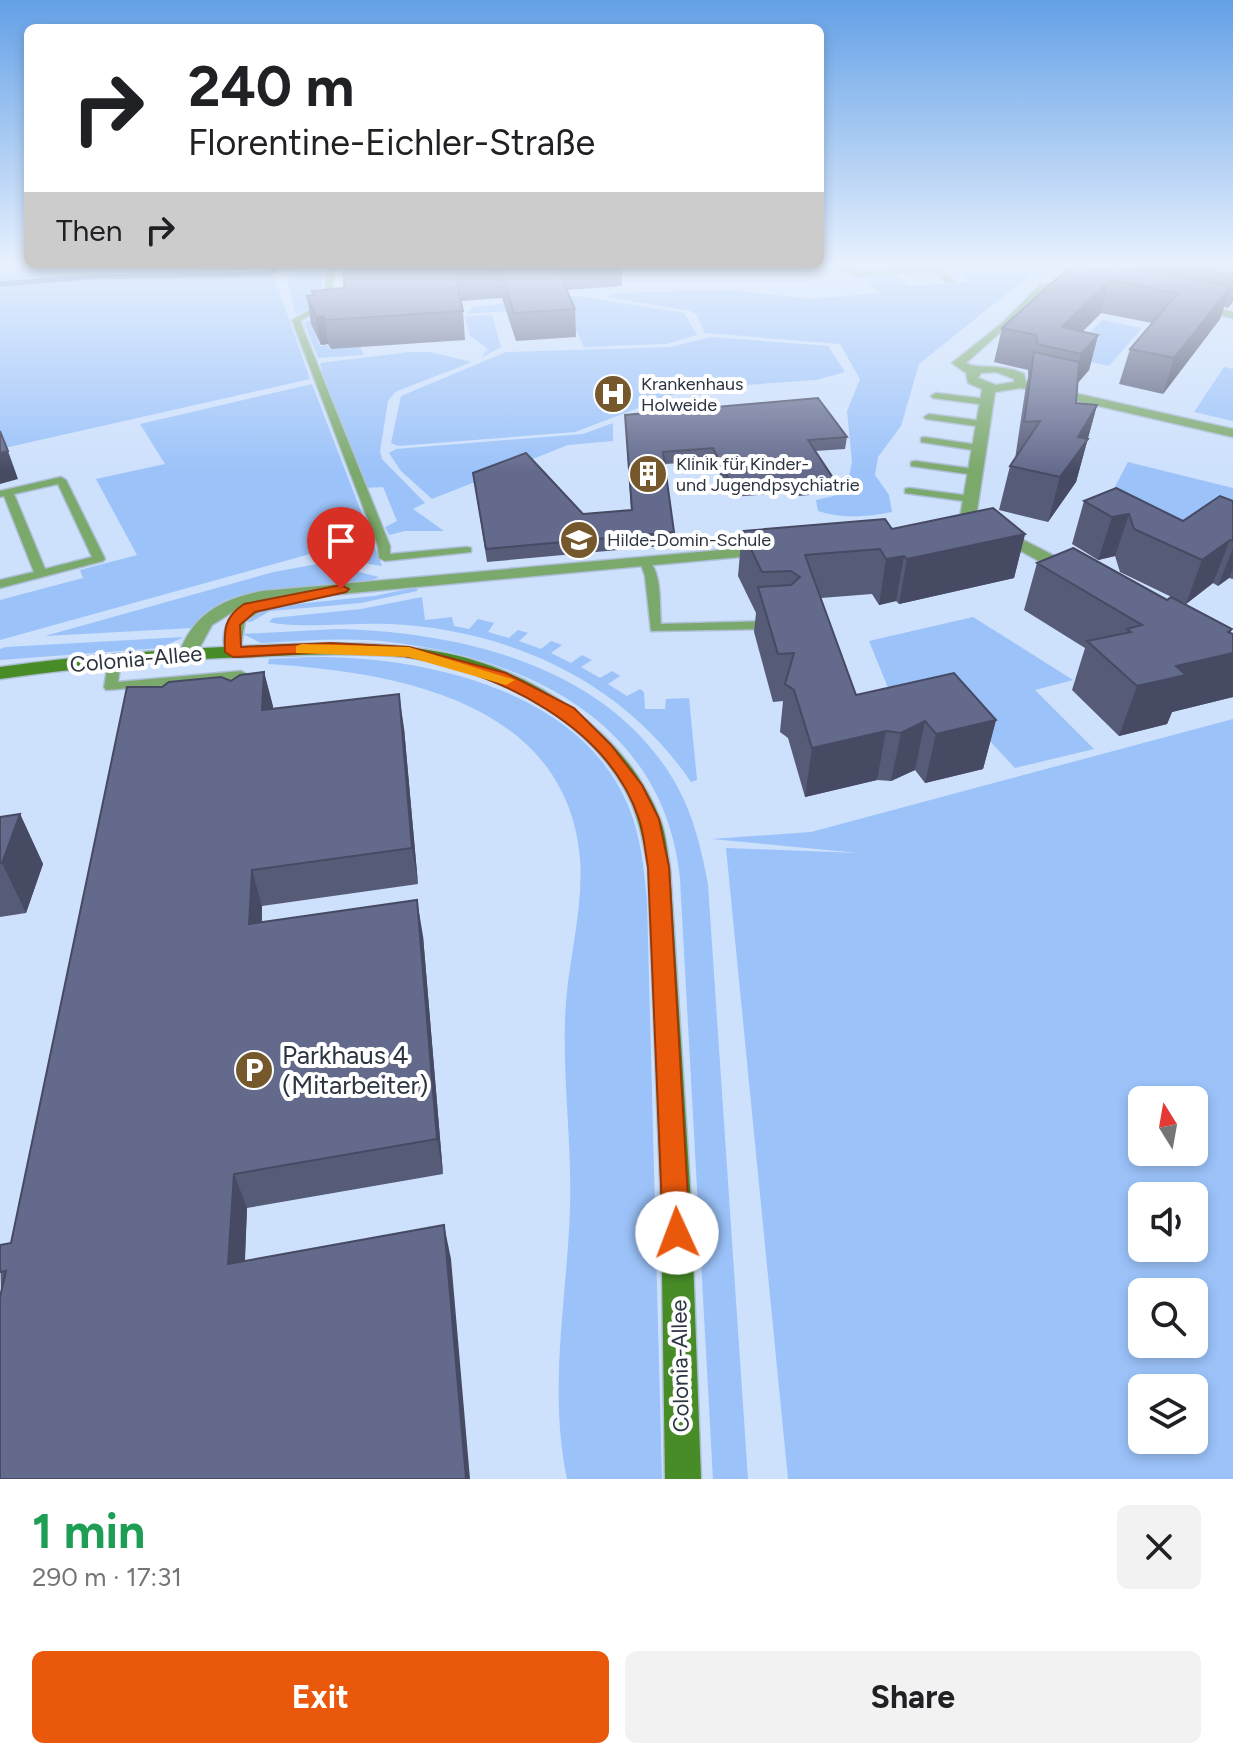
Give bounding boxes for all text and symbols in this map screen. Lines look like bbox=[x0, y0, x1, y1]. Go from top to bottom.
text: 240 m bbox=[188, 53, 354, 120]
icon: right bbox=[56, 56, 160, 160]
text: Florentine-Eichler-Straße bbox=[188, 121, 595, 164]
icon: right bbox=[138, 208, 182, 252]
text: Then bbox=[56, 212, 122, 249]
hospital icon: Krankenhaus Holweide bbox=[592, 373, 634, 415]
place label: Krankenhaus Holweide bbox=[641, 373, 743, 416]
building icon: Klinik für Kinder- und Jugendpsychiatrie bbox=[627, 453, 669, 495]
place label: Klinik für Kinder- und Jugendpsychiatrie bbox=[676, 453, 860, 496]
pin bbox=[307, 507, 375, 589]
icon: arrive bbox=[319, 519, 363, 563]
school or university icon: Hilde-Domin-Schule bbox=[558, 519, 600, 561]
place label: Hilde-Domin-Schule bbox=[607, 529, 771, 551]
street label: Colonia-Allee bbox=[69, 640, 203, 678]
place label: Parkhaus 4 (Mitarbeiter) bbox=[282, 1039, 428, 1101]
parking icon: Parkhaus 4 (Mitarbeiter) bbox=[233, 1049, 275, 1091]
north arrow bbox=[1128, 1086, 1208, 1166]
map controls bbox=[1128, 1086, 1208, 1454]
button: sound bbox=[1128, 1182, 1208, 1262]
position arrow bbox=[635, 1191, 719, 1275]
button: search bbox=[1128, 1278, 1208, 1358]
street label: Colonia-Allee bbox=[665, 1299, 695, 1433]
button: layers bbox=[1128, 1374, 1208, 1454]
text: 1 min bbox=[32, 1502, 145, 1560]
button: close bbox=[1117, 1505, 1201, 1589]
text: 290 m · 17:31 bbox=[32, 1561, 182, 1593]
button: Exit bbox=[32, 1651, 609, 1743]
button: Share bbox=[625, 1651, 1201, 1743]

